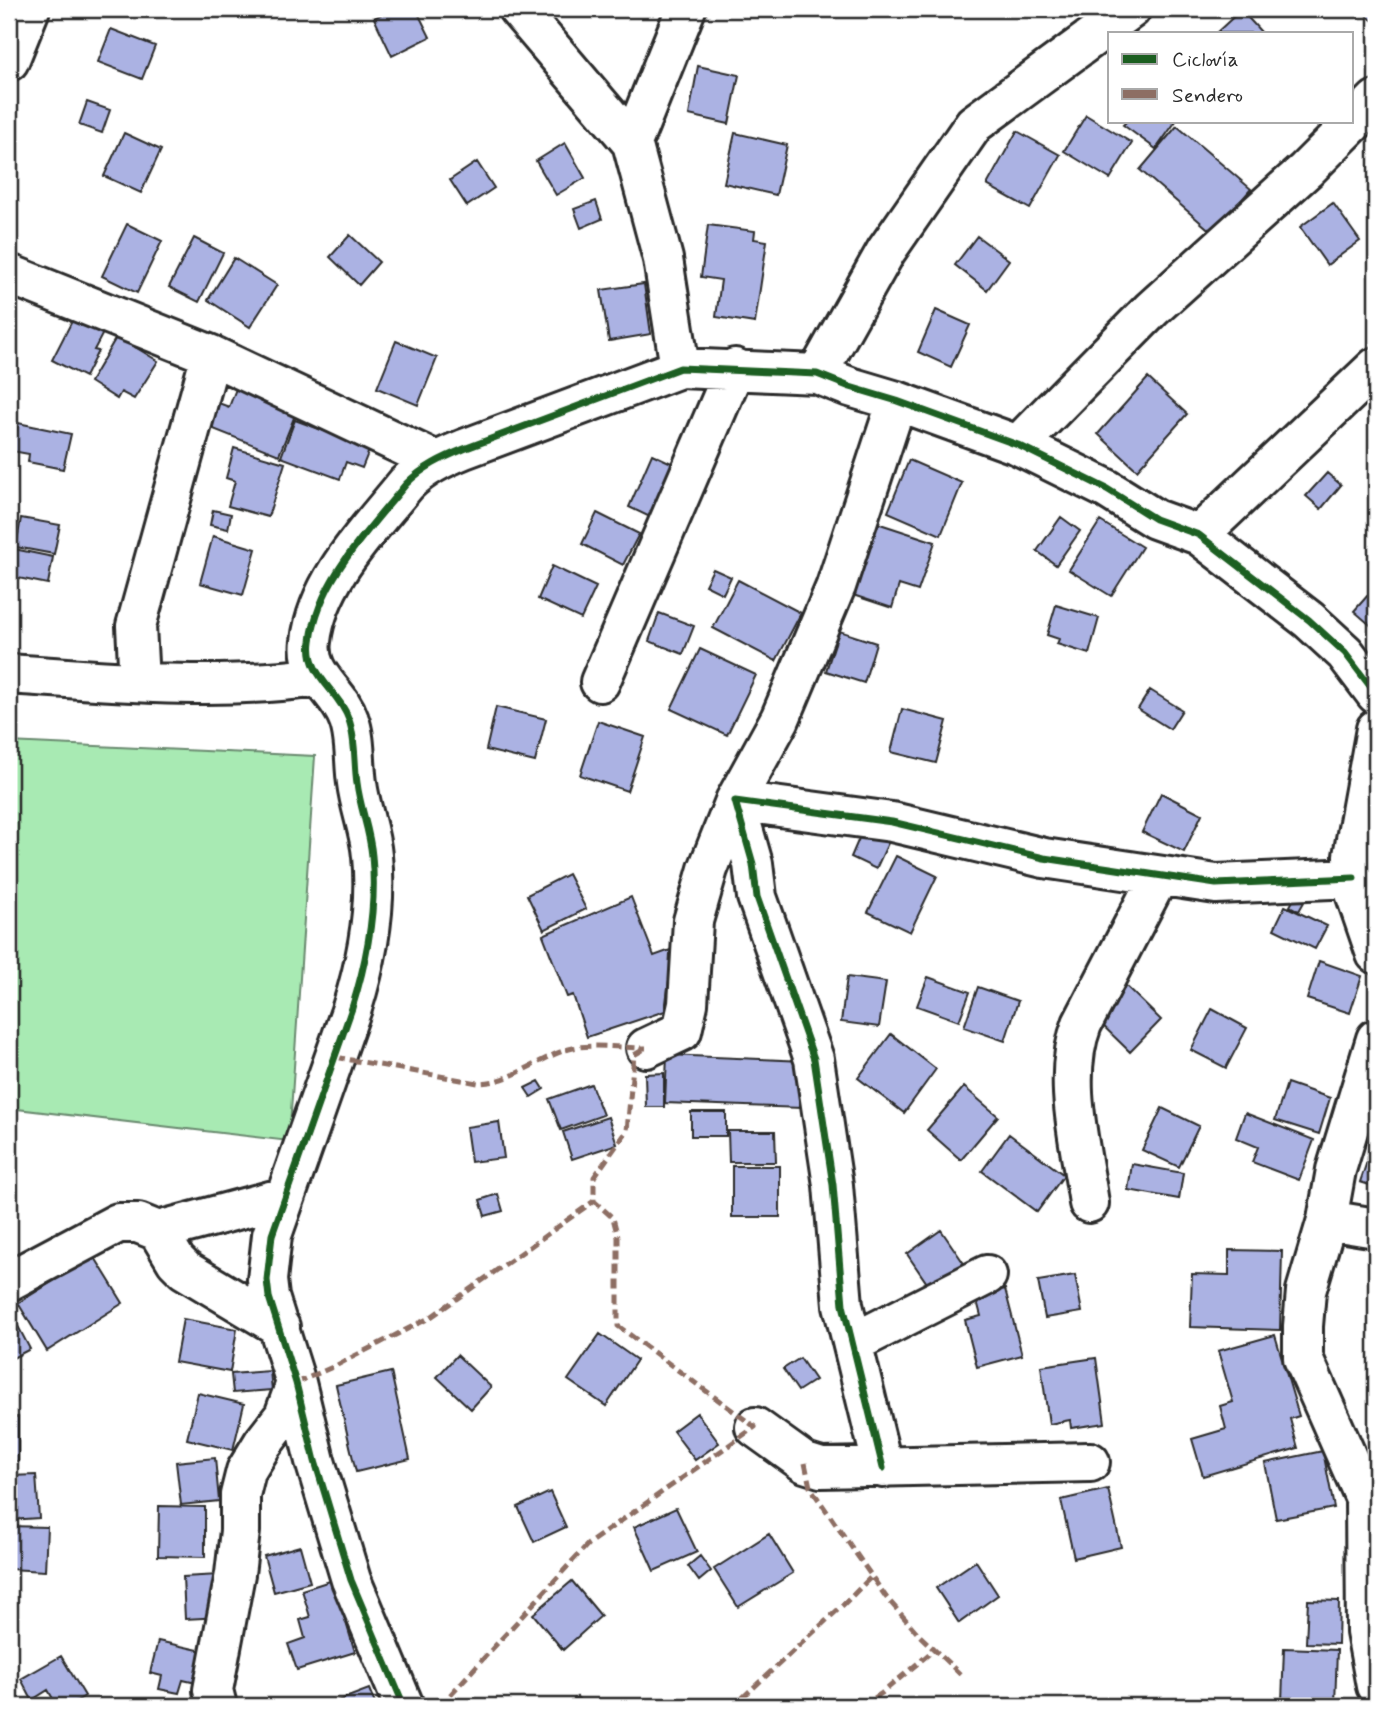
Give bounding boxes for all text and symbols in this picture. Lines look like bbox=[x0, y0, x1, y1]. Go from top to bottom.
legend bbox=[1108, 32, 1354, 122]
text: Ciclovía bbox=[1172, 46, 1239, 74]
text: Sendero bbox=[1172, 82, 1243, 110]

